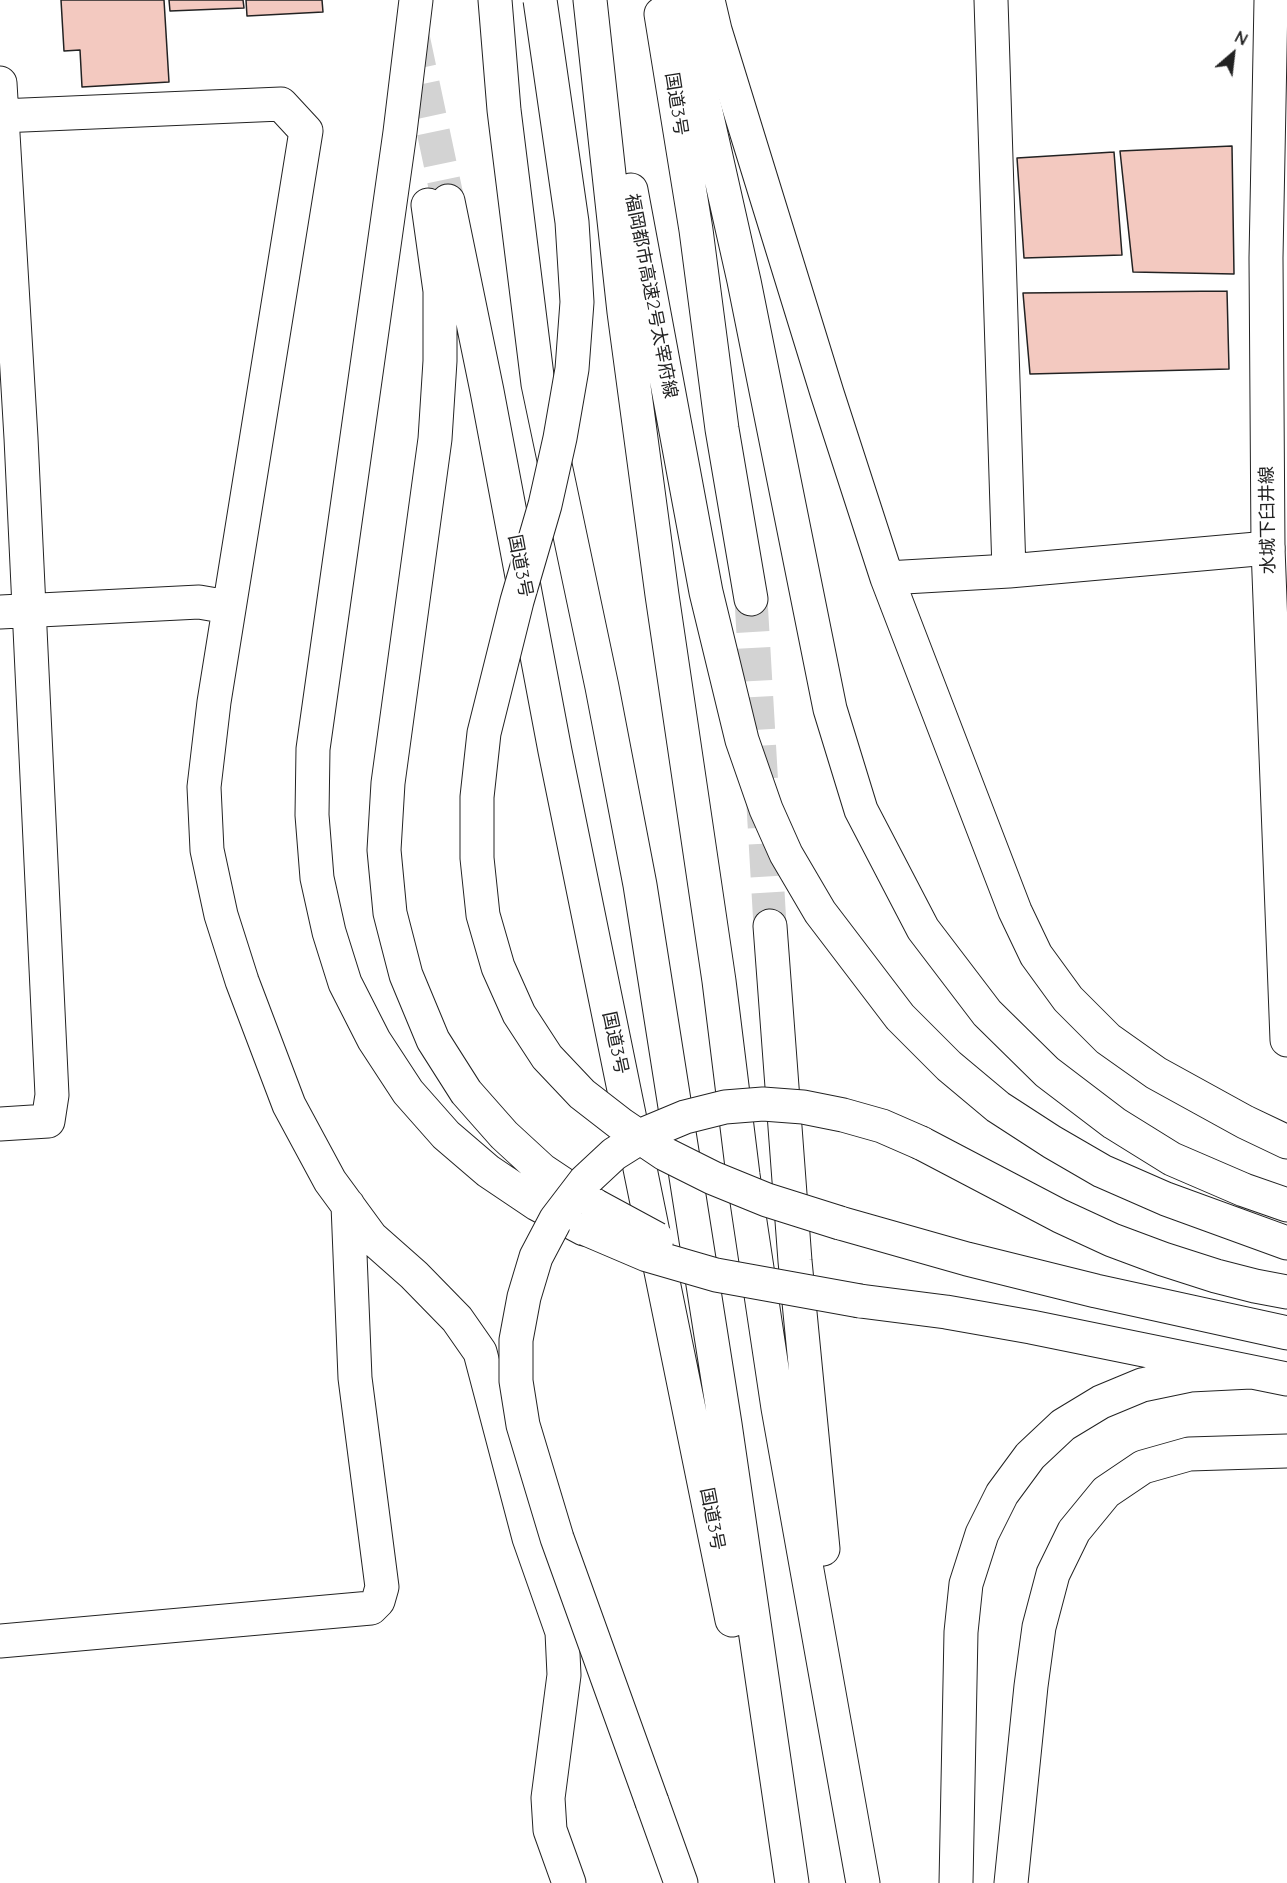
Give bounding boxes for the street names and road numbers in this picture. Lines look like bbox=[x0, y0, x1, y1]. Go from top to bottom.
street label: 国道3号 bbox=[660, 71, 692, 137]
street label: 福岡都市高速2号太宰府線 bbox=[621, 192, 681, 400]
street label: 水城下臼井線 bbox=[1256, 466, 1280, 574]
street label: 国道3号 bbox=[503, 533, 537, 599]
street label: 国道3号 bbox=[598, 1010, 632, 1076]
street label: 国道3号 bbox=[695, 1486, 729, 1552]

